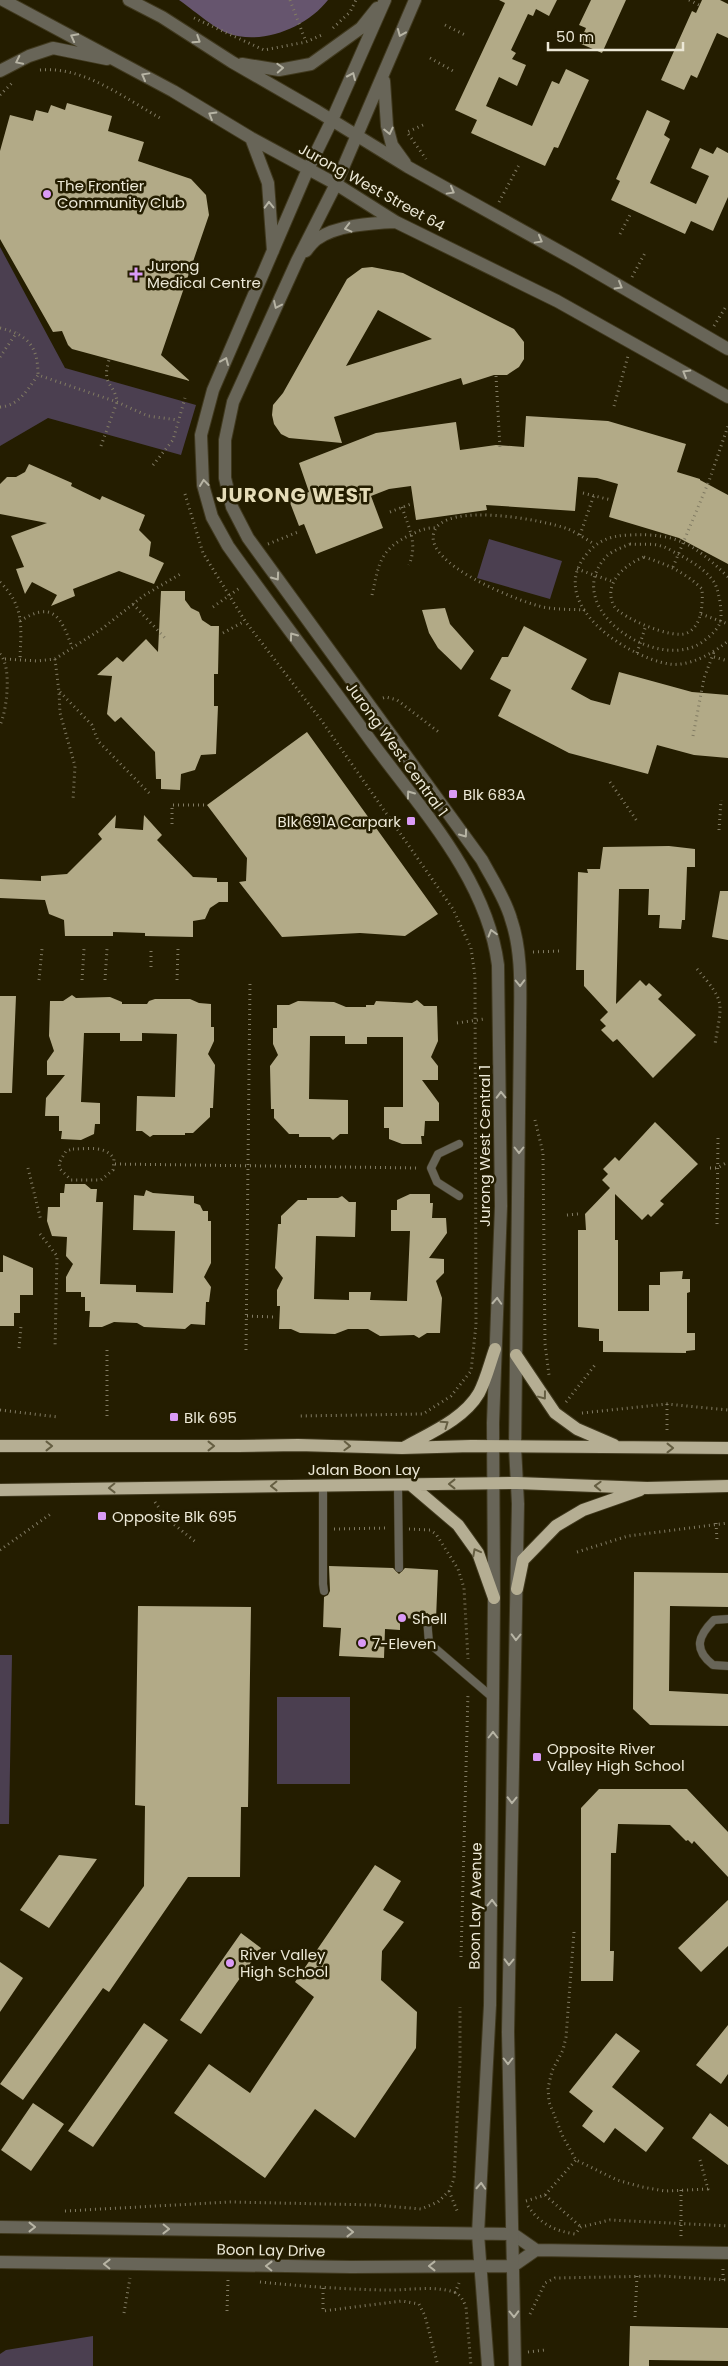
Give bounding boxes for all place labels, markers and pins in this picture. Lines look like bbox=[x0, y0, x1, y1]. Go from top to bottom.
place label: The Frontier Community Club bbox=[57, 175, 185, 213]
marker: The Frontier Community Club bbox=[41, 188, 53, 200]
place label: Jurong Medical Centre bbox=[147, 255, 261, 293]
marker: Jurong Medical Centre bbox=[129, 267, 143, 281]
place label: Blk 683A bbox=[463, 784, 526, 805]
marker: Blk 683A bbox=[447, 788, 459, 800]
place label: Blk 691A Carpark bbox=[278, 811, 401, 832]
marker: Blk 691A Carpark bbox=[405, 815, 417, 827]
place label: Blk 695 bbox=[184, 1407, 237, 1428]
marker: Blk 695 bbox=[168, 1411, 180, 1423]
place label: Opposite Blk 695 bbox=[112, 1506, 237, 1527]
marker: Opposite Blk 695 bbox=[96, 1510, 108, 1522]
place label: Shell bbox=[412, 1608, 447, 1629]
marker: Shell bbox=[396, 1612, 408, 1624]
place label: 7-Eleven bbox=[372, 1633, 436, 1654]
marker: 7-Eleven bbox=[356, 1637, 368, 1649]
place label: Opposite River Valley High School bbox=[547, 1738, 685, 1776]
marker: Opposite River Valley High School bbox=[531, 1751, 543, 1763]
place label: River Valley High School bbox=[240, 1944, 328, 1982]
marker: River Valley High School bbox=[224, 1957, 236, 1969]

